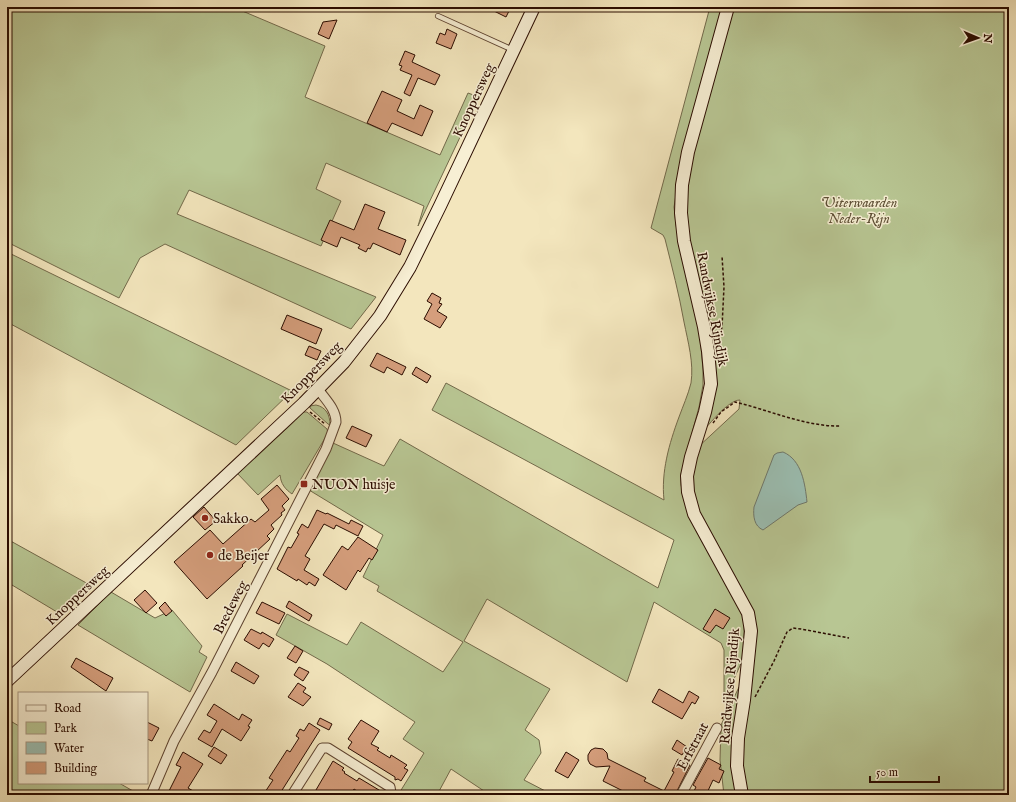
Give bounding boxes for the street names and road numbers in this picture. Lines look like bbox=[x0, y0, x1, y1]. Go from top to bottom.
street label: Knoppersweg bbox=[449, 60, 499, 140]
street label: Randwijkse Rijndijk bbox=[692, 250, 732, 369]
street label: Knoppersweg bbox=[277, 337, 346, 408]
street label: Knoppersweg bbox=[42, 562, 113, 630]
street label: Bredeweg bbox=[210, 577, 252, 637]
street label: Randwijkse Rijndijk bbox=[716, 627, 744, 745]
street label: Erfstraat bbox=[673, 719, 713, 774]

